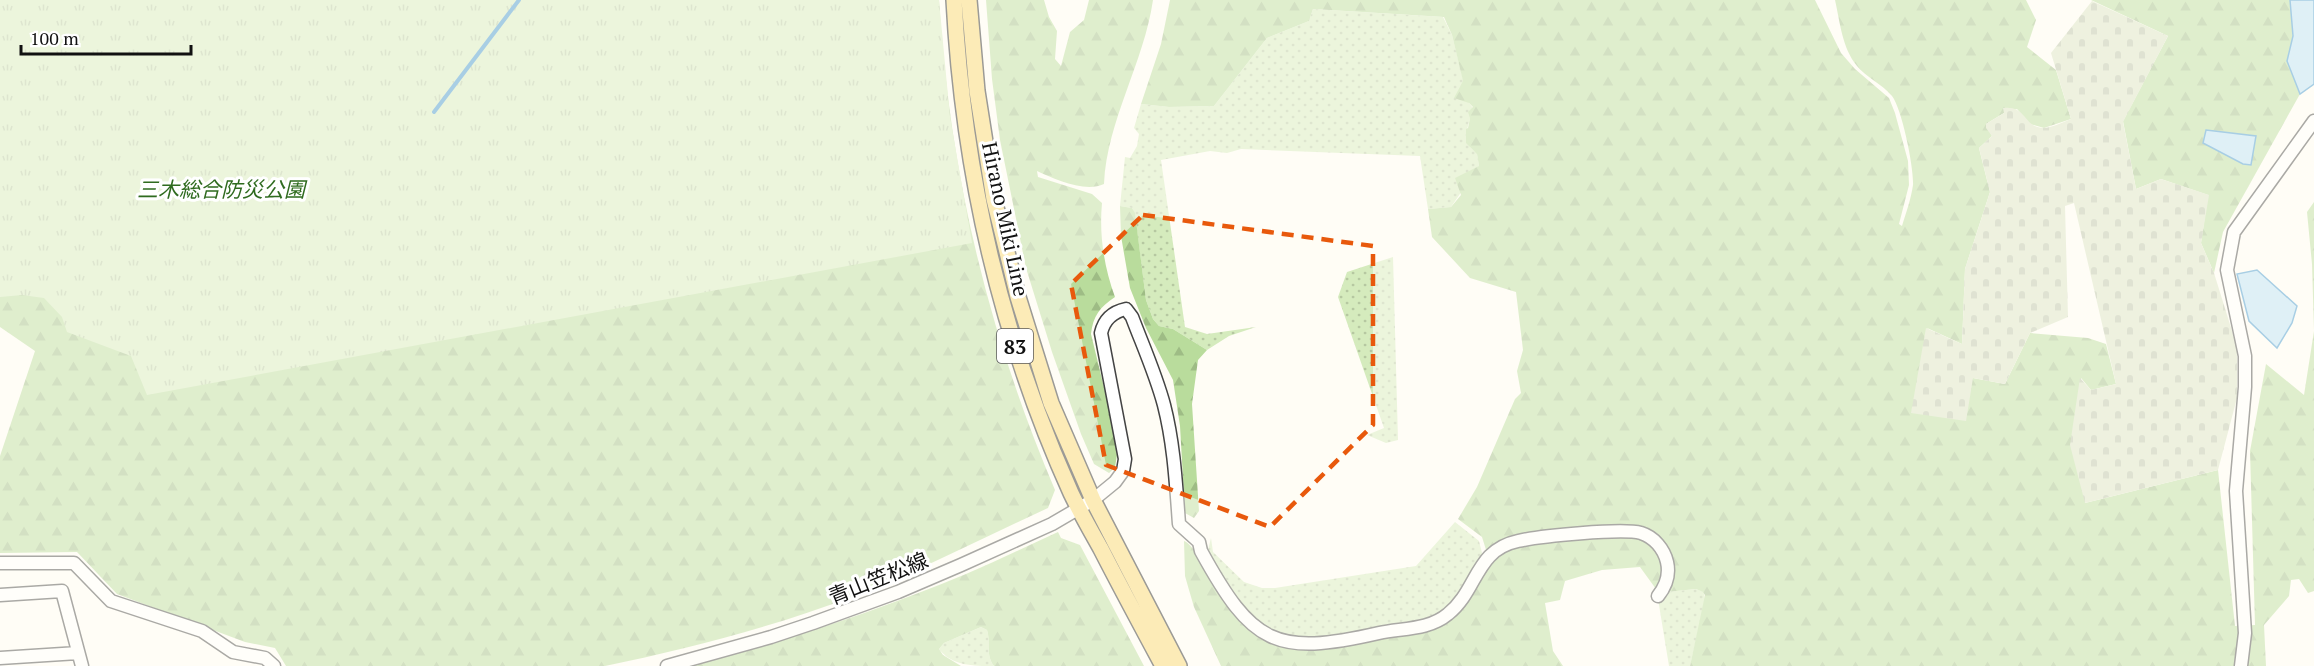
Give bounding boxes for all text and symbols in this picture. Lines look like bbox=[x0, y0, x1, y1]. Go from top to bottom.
scale bar bbox=[21, 18, 190, 56]
text: 100 m bbox=[30, 26, 79, 50]
street label: Hirano Miki Line bbox=[976, 139, 1036, 299]
park label: 三木総合防災公園 bbox=[137, 175, 308, 203]
road number: 83 bbox=[997, 329, 1033, 363]
street label: 青山笠松線 bbox=[824, 545, 932, 611]

